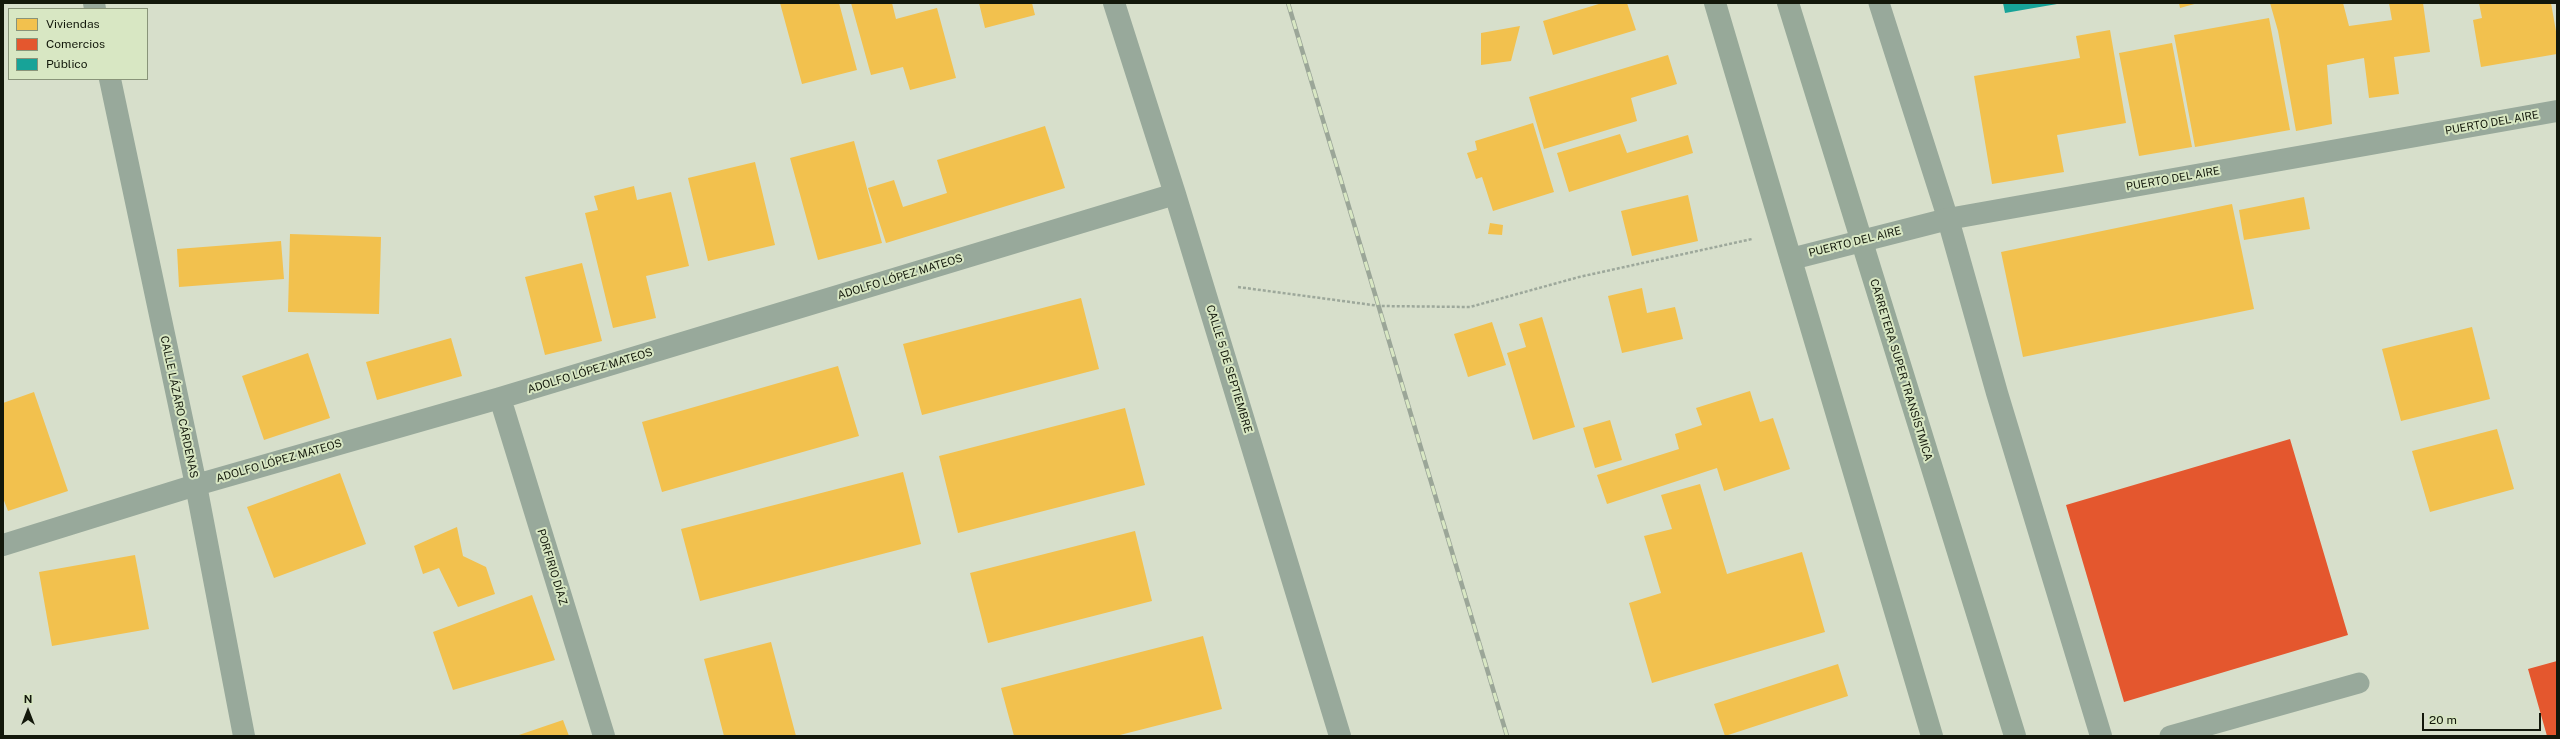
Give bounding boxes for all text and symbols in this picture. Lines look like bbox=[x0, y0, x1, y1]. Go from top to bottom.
legend bbox=[8, 8, 148, 80]
text: Viviendas bbox=[46, 17, 100, 31]
text: Comercios bbox=[46, 37, 105, 51]
text: Público bbox=[46, 57, 88, 71]
street label: PUERTO DEL AIRE bbox=[2444, 108, 2540, 138]
street label: PUERTO DEL AIRE bbox=[2125, 164, 2221, 194]
street label: PUERTO DEL AIRE bbox=[1807, 224, 1903, 260]
street label: ADOLFO LÓPEZ MATEOS bbox=[836, 252, 964, 302]
street label: CARRETERA SUPER TRANSÍSTMICA bbox=[1867, 277, 1935, 463]
street label: CALLE 5 DE SEPTIEMBRE bbox=[1203, 303, 1255, 435]
street label: CALLE LÁZARO CÁRDENAS bbox=[157, 335, 201, 479]
street label: ADOLFO LÓPEZ MATEOS bbox=[526, 346, 654, 396]
street label: ADOLFO LÓPEZ MATEOS bbox=[215, 437, 343, 485]
street label: PORFIRIO DÍAZ bbox=[534, 527, 570, 607]
north arrow bbox=[8, 691, 48, 731]
text: N bbox=[24, 693, 32, 705]
scale bar bbox=[2424, 705, 2543, 731]
text: 20 m bbox=[2429, 713, 2457, 727]

